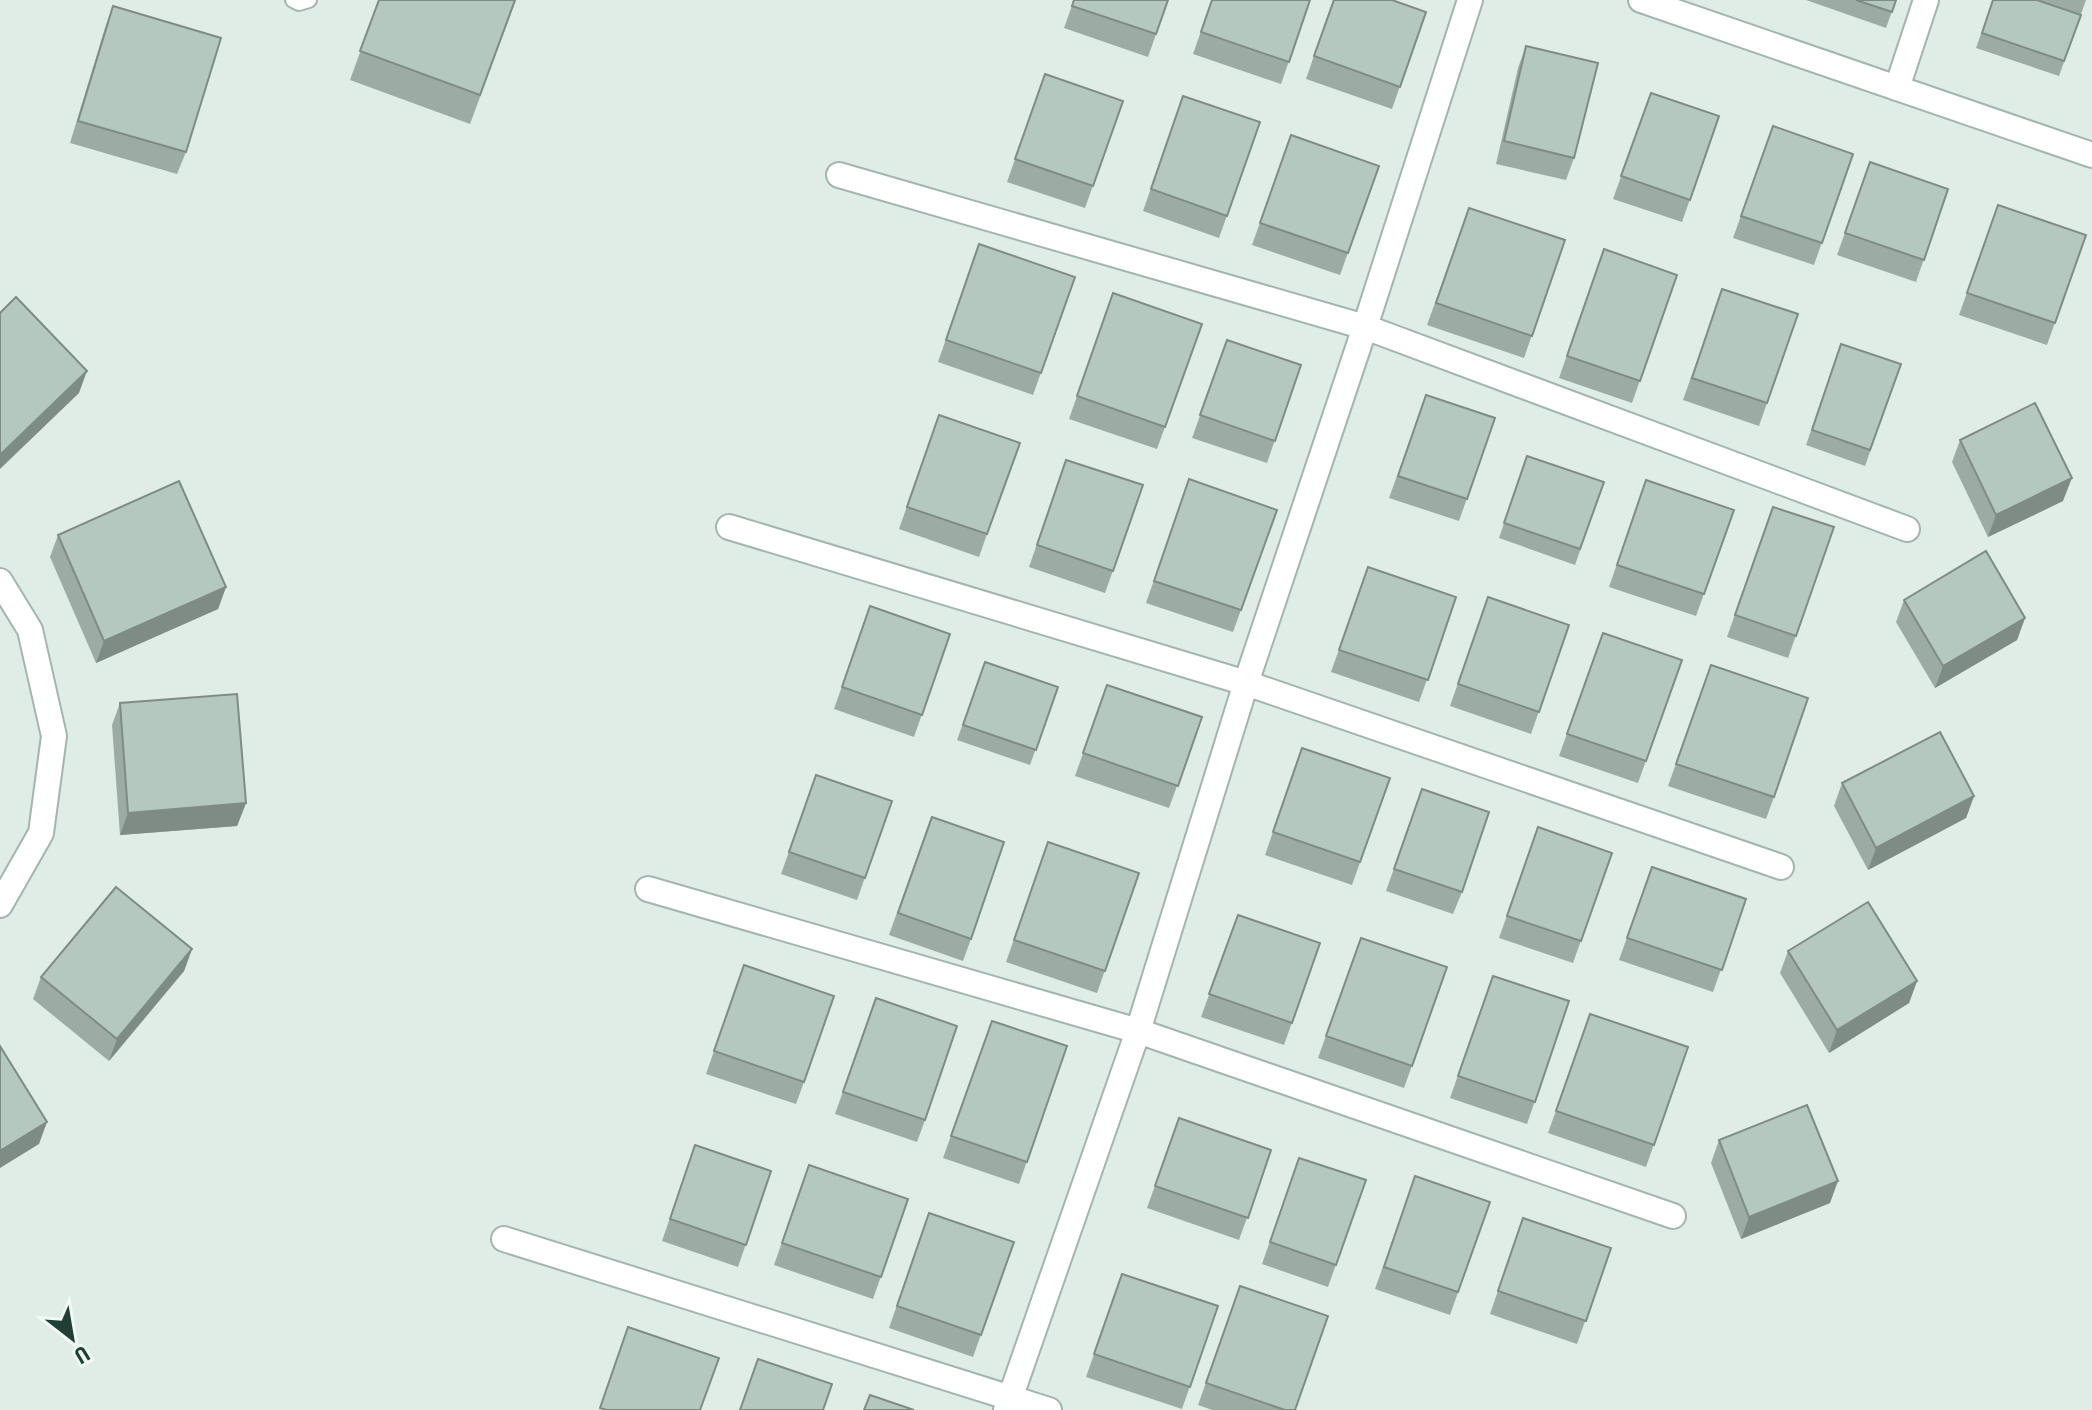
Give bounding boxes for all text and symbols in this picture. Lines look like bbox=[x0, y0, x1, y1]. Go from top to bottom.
north arrow bbox=[32, 1298, 112, 1378]
text: U bbox=[70, 1341, 94, 1369]

